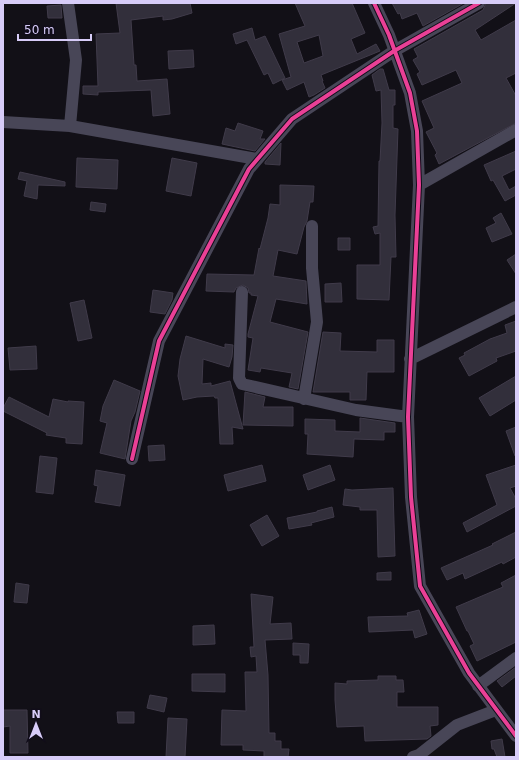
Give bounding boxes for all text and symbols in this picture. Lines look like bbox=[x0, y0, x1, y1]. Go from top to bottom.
scale bar bbox=[18, 16, 91, 42]
text: 50 m bbox=[24, 23, 55, 37]
north arrow bbox=[16, 704, 56, 744]
text: N bbox=[31, 708, 41, 721]

